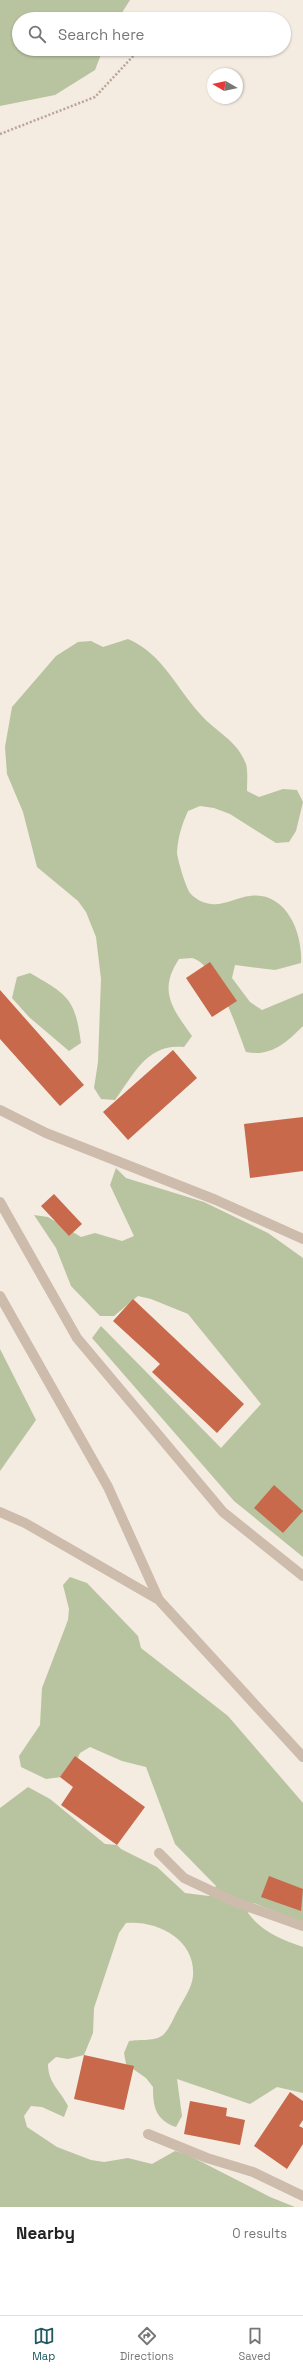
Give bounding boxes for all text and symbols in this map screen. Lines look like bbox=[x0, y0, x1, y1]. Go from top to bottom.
search box bbox=[12, 12, 291, 56]
icon: search bbox=[26, 23, 48, 45]
text: Search here bbox=[58, 25, 144, 44]
north arrow bbox=[207, 68, 243, 104]
text: Nearby bbox=[16, 2222, 75, 2244]
text: 0 results bbox=[232, 2225, 287, 2242]
tab: Map bbox=[32, 2325, 55, 2363]
tab: Directions bbox=[120, 2325, 174, 2363]
tab: Saved bbox=[239, 2325, 271, 2363]

